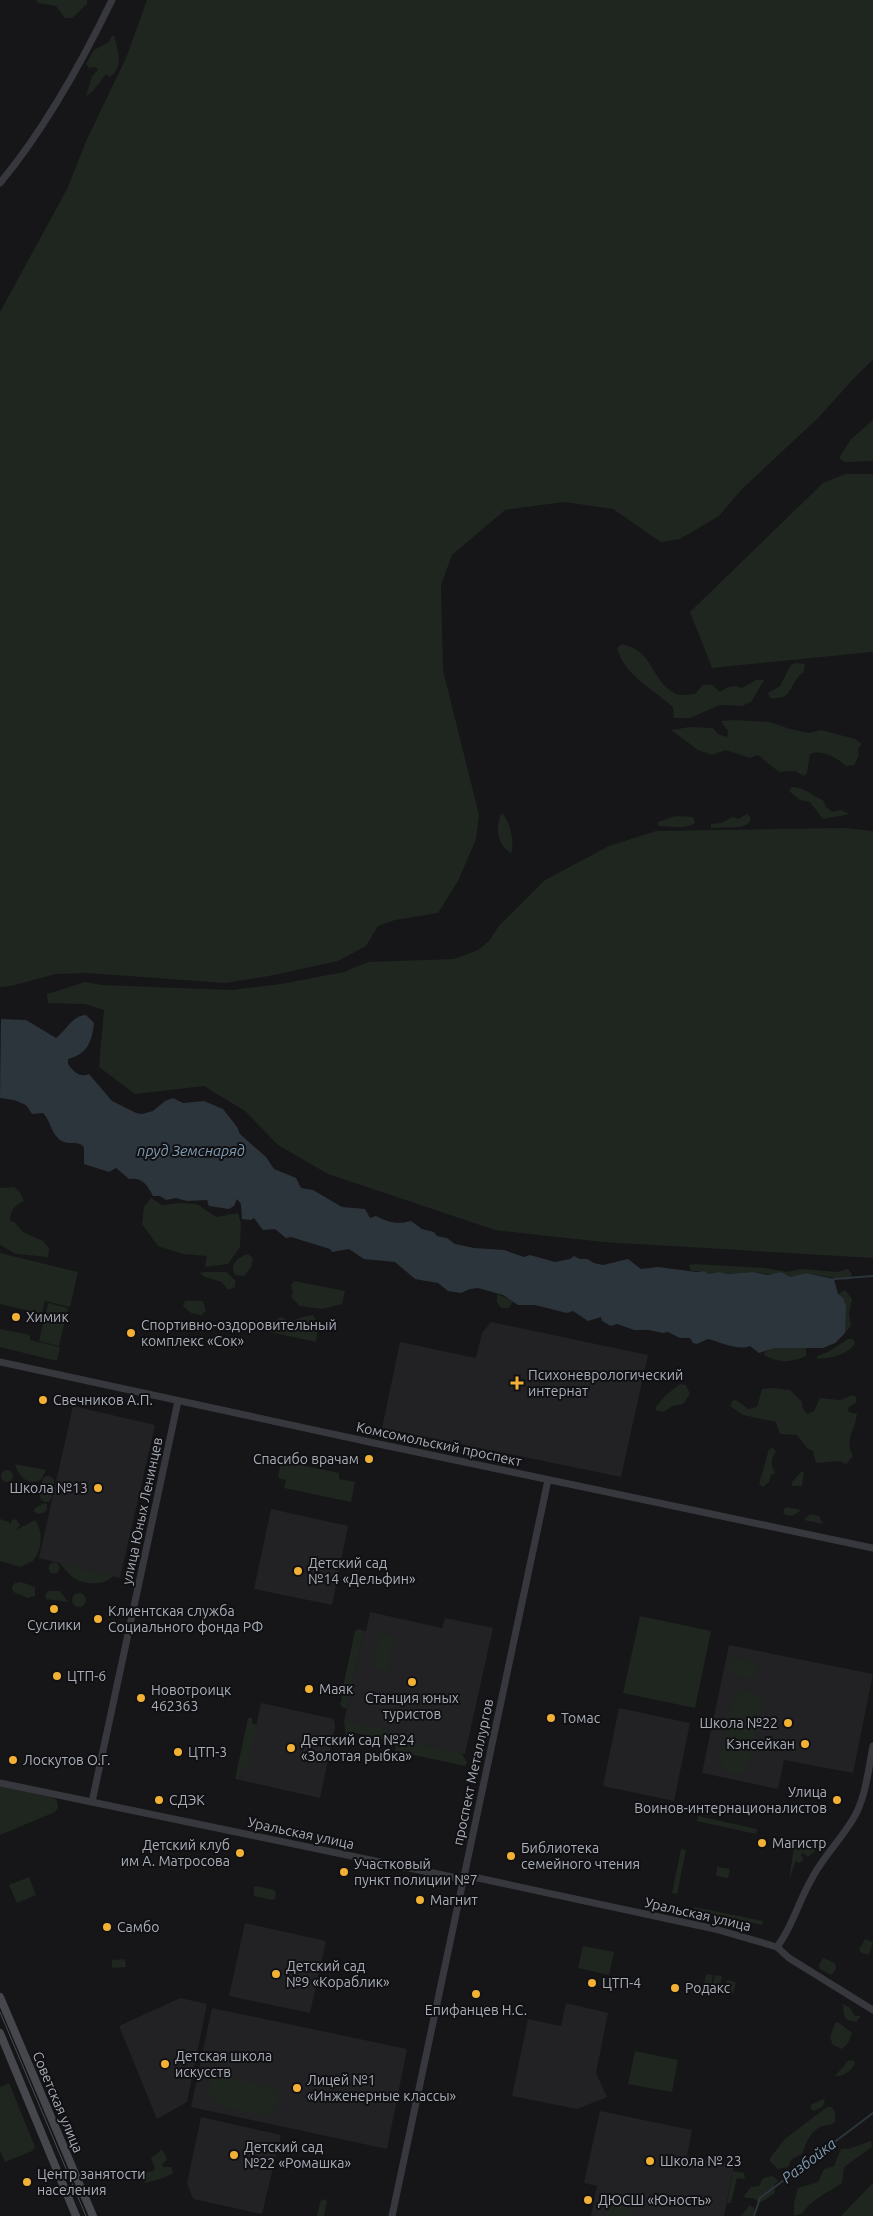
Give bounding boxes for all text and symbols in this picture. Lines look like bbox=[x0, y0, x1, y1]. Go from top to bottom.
water label: пруд Земснаряд bbox=[137, 1142, 245, 1159]
place label: Химик bbox=[26, 1309, 69, 1325]
marker: Химик bbox=[10, 1311, 22, 1323]
place label: Спортивно-оздоровительный комплекс «Сок» bbox=[141, 1317, 337, 1349]
marker: Спортивно-оздоровительный комплекс «Сок» bbox=[125, 1327, 137, 1339]
place label: Психоневрологический интернат bbox=[528, 1367, 683, 1399]
marker: Психоневрологический интернат bbox=[510, 1376, 524, 1390]
place label: Свечников А.П. bbox=[53, 1392, 153, 1408]
marker: Свечников А.П. bbox=[37, 1394, 49, 1406]
street label: Комсомольский проспект bbox=[355, 1419, 523, 1469]
street label: улица Юных Ленинцев bbox=[119, 1436, 165, 1586]
place label: Спасибо врачам bbox=[253, 1451, 359, 1467]
marker: Спасибо врачам bbox=[363, 1453, 375, 1465]
place label: Школа №13 bbox=[9, 1480, 88, 1496]
marker: Школа №13 bbox=[92, 1482, 104, 1494]
place label: Детский сад №14 «Дельфин» bbox=[308, 1555, 416, 1587]
marker: Детский сад №14 «Дельфин» bbox=[292, 1565, 304, 1577]
marker: Суслики bbox=[48, 1603, 60, 1615]
place label: Клиентская служба Социального фонда РФ bbox=[108, 1603, 263, 1635]
marker: Клиентская служба Социального фонда РФ bbox=[92, 1613, 104, 1625]
place label: Суслики bbox=[27, 1617, 81, 1633]
place label: ЦТП-6 bbox=[67, 1668, 106, 1684]
marker: ЦТП-6 bbox=[51, 1670, 63, 1682]
marker: Станция юных туристов bbox=[406, 1676, 418, 1688]
place label: Маяк bbox=[319, 1681, 353, 1697]
place label: Новотроицк 462363 bbox=[151, 1682, 231, 1714]
marker: Маяк bbox=[303, 1683, 315, 1695]
place label: Станция юных туристов bbox=[365, 1690, 459, 1722]
marker: Новотроицк 462363 bbox=[135, 1692, 147, 1704]
street label: проспект Металлургов bbox=[450, 1697, 496, 1847]
place label: Томас bbox=[561, 1710, 601, 1726]
marker: Томас bbox=[545, 1712, 557, 1724]
place label: Школа №22 bbox=[699, 1715, 778, 1731]
marker: Школа №22 bbox=[782, 1717, 794, 1729]
place label: Детский сад №24 «Золотая рыбка» bbox=[301, 1732, 415, 1764]
place label: Кэнсейкан bbox=[726, 1736, 795, 1752]
marker: Кэнсейкан bbox=[799, 1738, 811, 1750]
marker: Детский сад №24 «Золотая рыбка» bbox=[285, 1742, 297, 1754]
place label: ЦТП-3 bbox=[188, 1744, 227, 1760]
marker: ЦТП-3 bbox=[172, 1746, 184, 1758]
place label: Лоскутов О.Г. bbox=[23, 1752, 110, 1768]
marker: Лоскутов О.Г. bbox=[7, 1754, 19, 1766]
place label: Улица Воинов-интернационалистов bbox=[634, 1784, 827, 1816]
place label: СДЭК bbox=[169, 1792, 205, 1808]
marker: СДЭК bbox=[153, 1794, 165, 1806]
marker: Улица Воинов-интернационалистов bbox=[831, 1794, 843, 1806]
street label: Уральская улица bbox=[246, 1814, 356, 1852]
place label: Магистр bbox=[772, 1835, 826, 1851]
place label: Детский клуб им А. Матросова bbox=[121, 1837, 230, 1869]
marker: Магистр bbox=[756, 1837, 768, 1849]
place label: Библиотека семейного чтения bbox=[521, 1840, 640, 1872]
marker: Детский клуб им А. Матросова bbox=[234, 1847, 246, 1859]
marker: Библиотека семейного чтения bbox=[505, 1850, 517, 1862]
place label: Участковый пункт полиции №7 bbox=[354, 1856, 478, 1888]
marker: Участковый пункт полиции №7 bbox=[338, 1866, 350, 1878]
place label: Магнит bbox=[430, 1892, 478, 1908]
marker: Магнит bbox=[414, 1894, 426, 1906]
street label: Уральская улица bbox=[643, 1894, 753, 1934]
place label: Самбо bbox=[117, 1919, 159, 1935]
marker: Самбо bbox=[101, 1921, 113, 1933]
place label: Детский сад №9 «Кораблик» bbox=[286, 1958, 390, 1990]
marker: Детский сад №9 «Кораблик» bbox=[270, 1968, 282, 1980]
place label: ЦТП-4 bbox=[602, 1975, 641, 1991]
marker: ЦТП-4 bbox=[586, 1977, 598, 1989]
place label: Родакс bbox=[685, 1980, 731, 1996]
marker: Родакс bbox=[669, 1982, 681, 1994]
marker: Епифанцев Н.С. bbox=[470, 1988, 482, 2000]
place label: Епифанцев Н.С. bbox=[425, 2002, 527, 2018]
place label: Детская школа искусств bbox=[175, 2048, 272, 2080]
street label: Советская улица bbox=[29, 2049, 87, 2155]
marker: Детская школа искусств bbox=[159, 2058, 171, 2070]
place label: Лицей №1 «Инженерные классы» bbox=[307, 2072, 457, 2104]
marker: Лицей №1 «Инженерные классы» bbox=[291, 2082, 303, 2094]
water label: Разбойка bbox=[778, 2135, 839, 2186]
place label: Детский сад №22 «Ромашка» bbox=[244, 2139, 351, 2171]
marker: Детский сад №22 «Ромашка» bbox=[228, 2149, 240, 2161]
place label: Школа № 23 bbox=[660, 2153, 742, 2169]
marker: Школа № 23 bbox=[644, 2155, 656, 2167]
place label: Центр занятости населения bbox=[37, 2166, 146, 2198]
marker: Центр занятости населения bbox=[21, 2176, 33, 2188]
place label: ДЮСШ «Юность» bbox=[598, 2192, 712, 2208]
marker: ДЮСШ «Юность» bbox=[582, 2194, 594, 2206]

